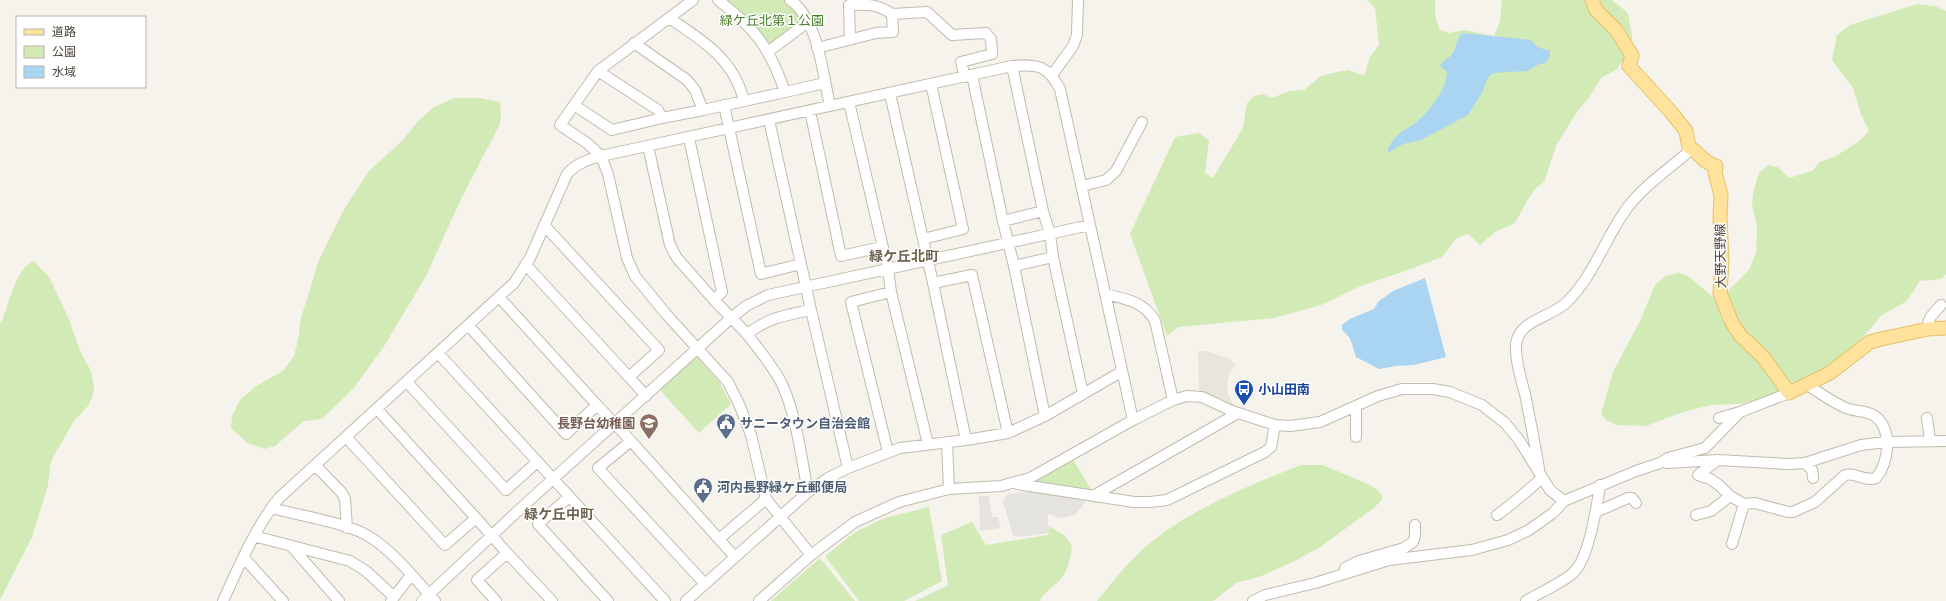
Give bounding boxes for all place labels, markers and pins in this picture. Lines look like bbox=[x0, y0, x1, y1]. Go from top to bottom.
bus stop icon: 小山田南 bbox=[1233, 378, 1255, 406]
place label: 小山田南 bbox=[1258, 380, 1310, 399]
school or university icon: 長野台幼稚園 bbox=[638, 412, 660, 440]
public building icon: サニータウン自治会館 bbox=[715, 412, 737, 440]
place label: 長野台幼稚園 bbox=[557, 414, 635, 433]
place label: サニータウン自治会館 bbox=[740, 414, 870, 433]
public building icon: 河内長野緑ケ丘郵便局 bbox=[692, 476, 714, 504]
place label: 河内長野緑ケ丘郵便局 bbox=[717, 478, 847, 497]

